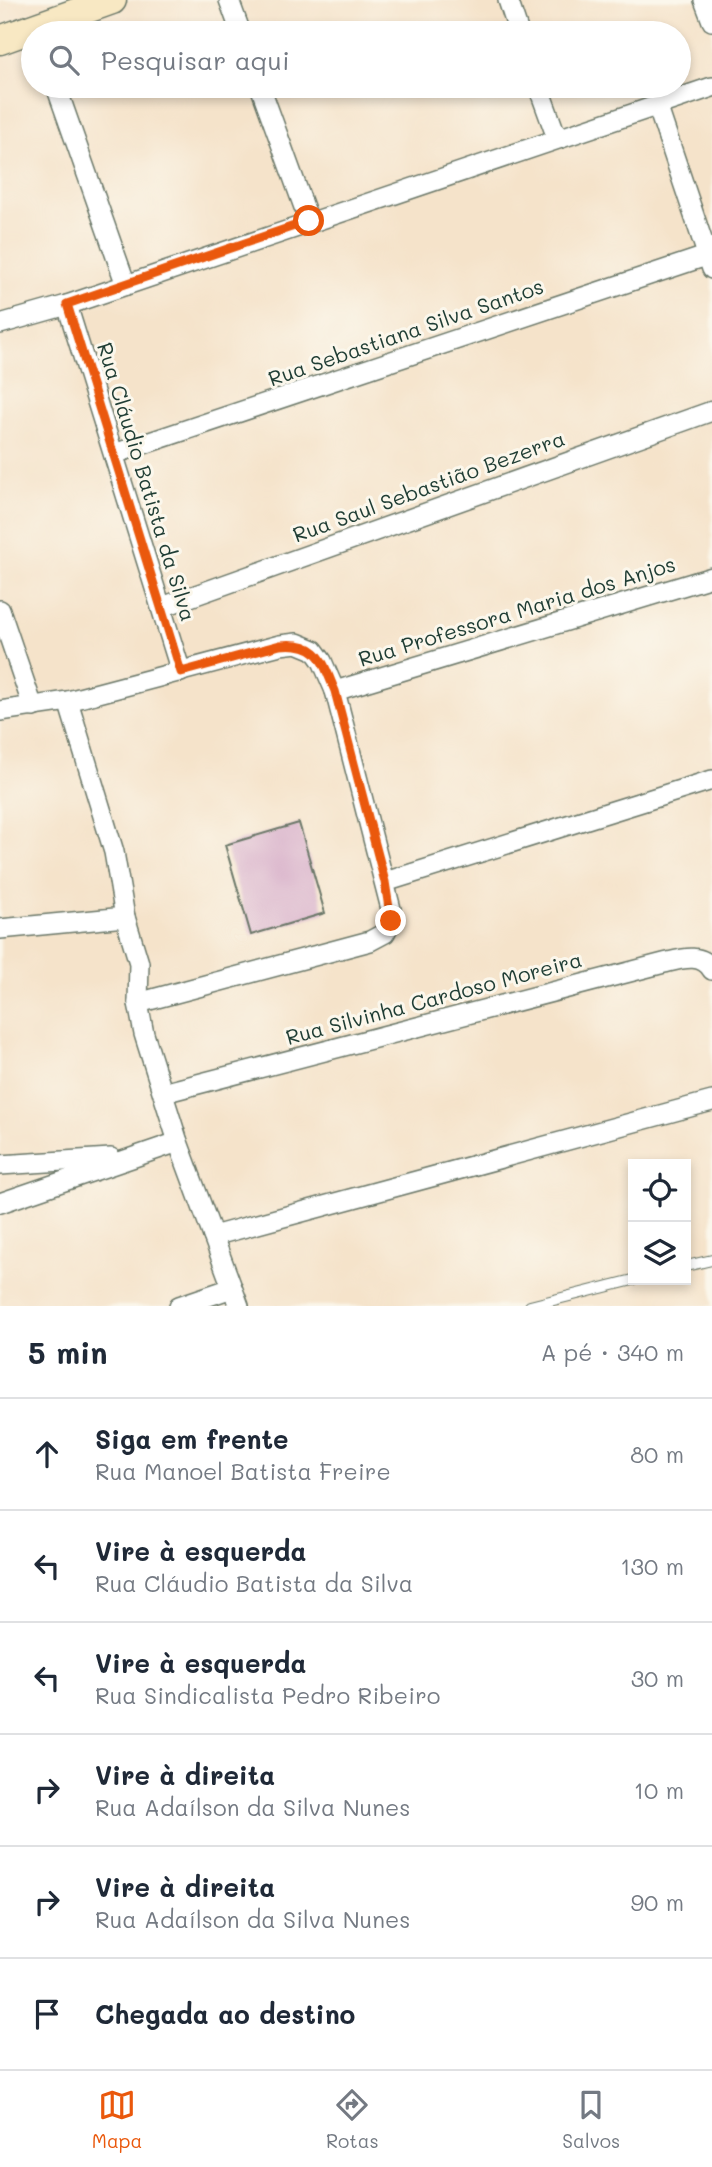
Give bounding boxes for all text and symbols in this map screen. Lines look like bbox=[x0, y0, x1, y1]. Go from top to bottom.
search box bbox=[21, 21, 691, 98]
icon: search bbox=[45, 41, 83, 79]
text: Pesquisar aqui bbox=[101, 43, 290, 77]
route start bbox=[293, 205, 324, 236]
street label: Rua Sebastiana Silva Santos bbox=[264, 272, 547, 391]
street label: Rua Cláudio Batista da Silva bbox=[92, 339, 203, 624]
street label: Rua Saul Sebastião Bezerra bbox=[289, 424, 568, 547]
street label: Rua Professora Maria dos Anjos bbox=[355, 549, 678, 672]
route end bbox=[375, 905, 406, 936]
street label: Rua Silvinha Cardoso Moreira bbox=[283, 945, 585, 1050]
map controls bbox=[628, 1159, 691, 1285]
button: locate bbox=[628, 1159, 691, 1222]
button: layers bbox=[628, 1222, 691, 1285]
text: 5 min bbox=[28, 1332, 108, 1372]
text: A pé · 340 m bbox=[541, 1337, 684, 1367]
text: Siga em frente bbox=[95, 1422, 289, 1456]
icon: ahead bbox=[28, 1435, 66, 1473]
text: 80 m bbox=[630, 1439, 684, 1469]
text: Rua Manoel Batista Freire bbox=[95, 1456, 391, 1486]
text: Vire à esquerda bbox=[95, 1534, 306, 1568]
icon: left bbox=[28, 1547, 66, 1585]
text: 130 m bbox=[620, 1551, 684, 1581]
text: Rua Cláudio Batista da Silva bbox=[95, 1568, 413, 1598]
text: Vire à esquerda bbox=[95, 1646, 306, 1680]
icon: left bbox=[28, 1659, 66, 1697]
text: 30 m bbox=[631, 1663, 684, 1693]
text: Rua Sindicalista Pedro Ribeiro bbox=[95, 1680, 440, 1710]
text: Vire à direita bbox=[95, 1758, 275, 1792]
icon: right bbox=[28, 1771, 66, 1809]
text: 10 m bbox=[634, 1775, 684, 1805]
text: Rua Adaílson da Silva Nunes bbox=[95, 1792, 410, 1822]
text: Vire à direita bbox=[95, 1870, 275, 1904]
icon: right bbox=[28, 1883, 66, 1921]
text: 90 m bbox=[631, 1887, 684, 1917]
text: Rua Adaílson da Silva Nunes bbox=[95, 1904, 410, 1934]
icon: arrive bbox=[28, 1995, 66, 2033]
text: Chegada ao destino bbox=[95, 1997, 355, 2031]
tab: Mapa bbox=[92, 2086, 142, 2153]
tab: Rotas bbox=[326, 2086, 379, 2153]
tab: Salvos bbox=[562, 2086, 620, 2153]

